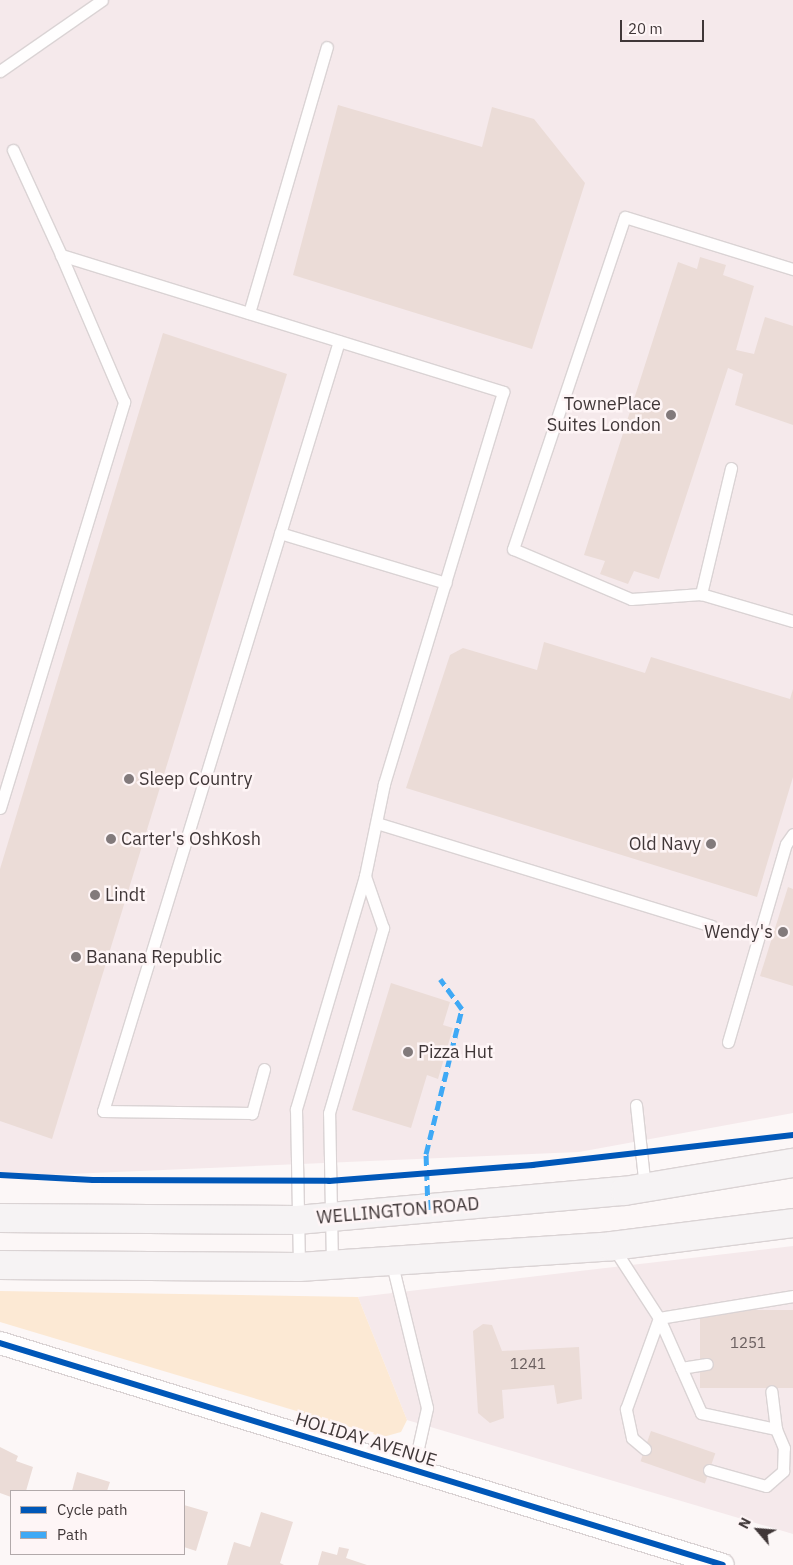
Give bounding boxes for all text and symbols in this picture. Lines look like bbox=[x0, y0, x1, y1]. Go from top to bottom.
scale bar bbox=[623, 10, 707, 42]
text: 20 m bbox=[628, 19, 663, 38]
place label: TownePlace Suites London bbox=[547, 394, 661, 436]
marker: TownePlace Suites London bbox=[665, 409, 677, 421]
place label: Sleep Country bbox=[139, 768, 253, 790]
marker: Sleep Country bbox=[123, 773, 135, 785]
place label: Carter's OshKosh bbox=[121, 828, 261, 850]
marker: Carter's OshKosh bbox=[105, 833, 117, 845]
place label: Old Navy bbox=[629, 833, 701, 855]
marker: Old Navy bbox=[705, 838, 717, 850]
place label: Lindt bbox=[105, 884, 145, 906]
marker: Lindt bbox=[89, 889, 101, 901]
place label: Wendy's bbox=[704, 921, 773, 943]
marker: Wendy's bbox=[777, 926, 789, 938]
place label: Banana Republic bbox=[86, 946, 222, 968]
marker: Banana Republic bbox=[70, 951, 82, 963]
place label: Pizza Hut bbox=[418, 1041, 493, 1063]
marker: Pizza Hut bbox=[402, 1046, 414, 1058]
street label: WELLINGTON ROAD bbox=[316, 1193, 480, 1229]
house number: 1251 bbox=[730, 1334, 766, 1352]
house number: 1241 bbox=[510, 1355, 546, 1373]
street label: HOLIDAY AVENUE bbox=[293, 1408, 439, 1472]
legend bbox=[10, 1490, 185, 1555]
text: Cycle path bbox=[57, 1500, 128, 1519]
north arrow bbox=[733, 1505, 783, 1555]
text: N bbox=[734, 1515, 755, 1532]
text: Path bbox=[57, 1525, 88, 1544]

